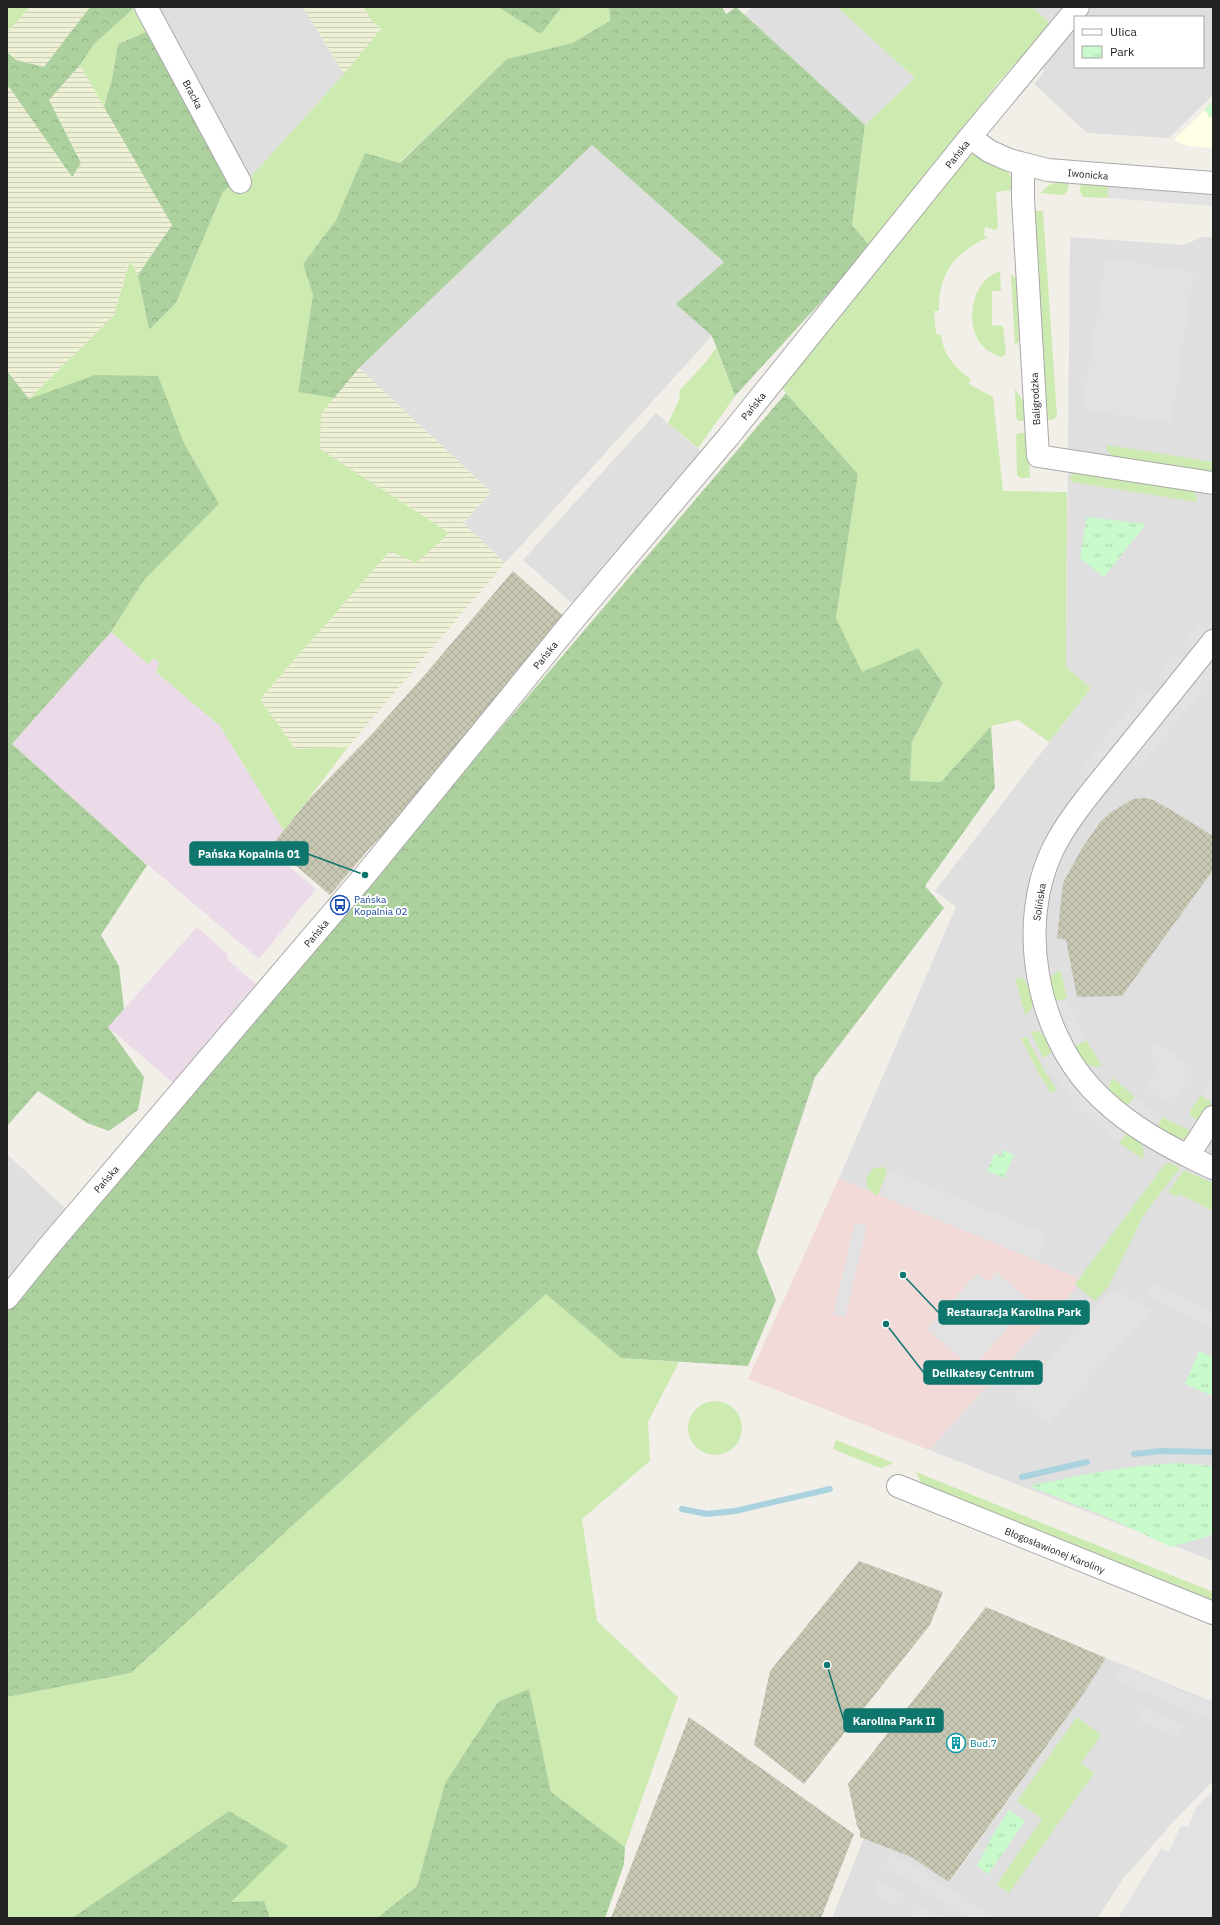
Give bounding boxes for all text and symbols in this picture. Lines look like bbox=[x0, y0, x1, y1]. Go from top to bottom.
legend bbox=[1074, 16, 1204, 68]
text: Ulica bbox=[1110, 24, 1137, 39]
text: Park bbox=[1110, 44, 1135, 59]
street label: Bracka bbox=[180, 77, 206, 112]
street label: Pańska bbox=[942, 137, 973, 171]
street label: Iwonicka bbox=[1067, 166, 1110, 183]
street label: Baligrodzka bbox=[1028, 372, 1043, 426]
street label: Pańska bbox=[738, 389, 769, 423]
street label: Pańska bbox=[530, 638, 561, 672]
callout: Pańska Kopalnia 01 bbox=[190, 842, 308, 865]
text: Pańska Kopalnia 01 bbox=[198, 847, 301, 861]
street label: Solińska bbox=[1030, 882, 1049, 922]
place label: Pańska Kopalnia 02 bbox=[354, 893, 407, 918]
bus stop icon: Pańska Kopalnia 02 bbox=[329, 894, 351, 916]
street label: Pańska bbox=[301, 916, 332, 950]
street label: Pańska bbox=[91, 1162, 122, 1196]
callout: Restauracja Karolina Park bbox=[939, 1301, 1089, 1324]
text: Restauracja Karolina Park bbox=[947, 1305, 1082, 1319]
callout: Delikatesy Centrum bbox=[924, 1361, 1042, 1384]
text: Delikatesy Centrum bbox=[932, 1366, 1034, 1380]
street label: Błogosławionej Karoliny bbox=[1003, 1524, 1107, 1577]
callout: Karolina Park II bbox=[844, 1709, 943, 1732]
text: Karolina Park II bbox=[853, 1714, 935, 1728]
building icon: Bud.7 bbox=[945, 1732, 967, 1754]
place label: Bud.7 bbox=[970, 1737, 997, 1750]

